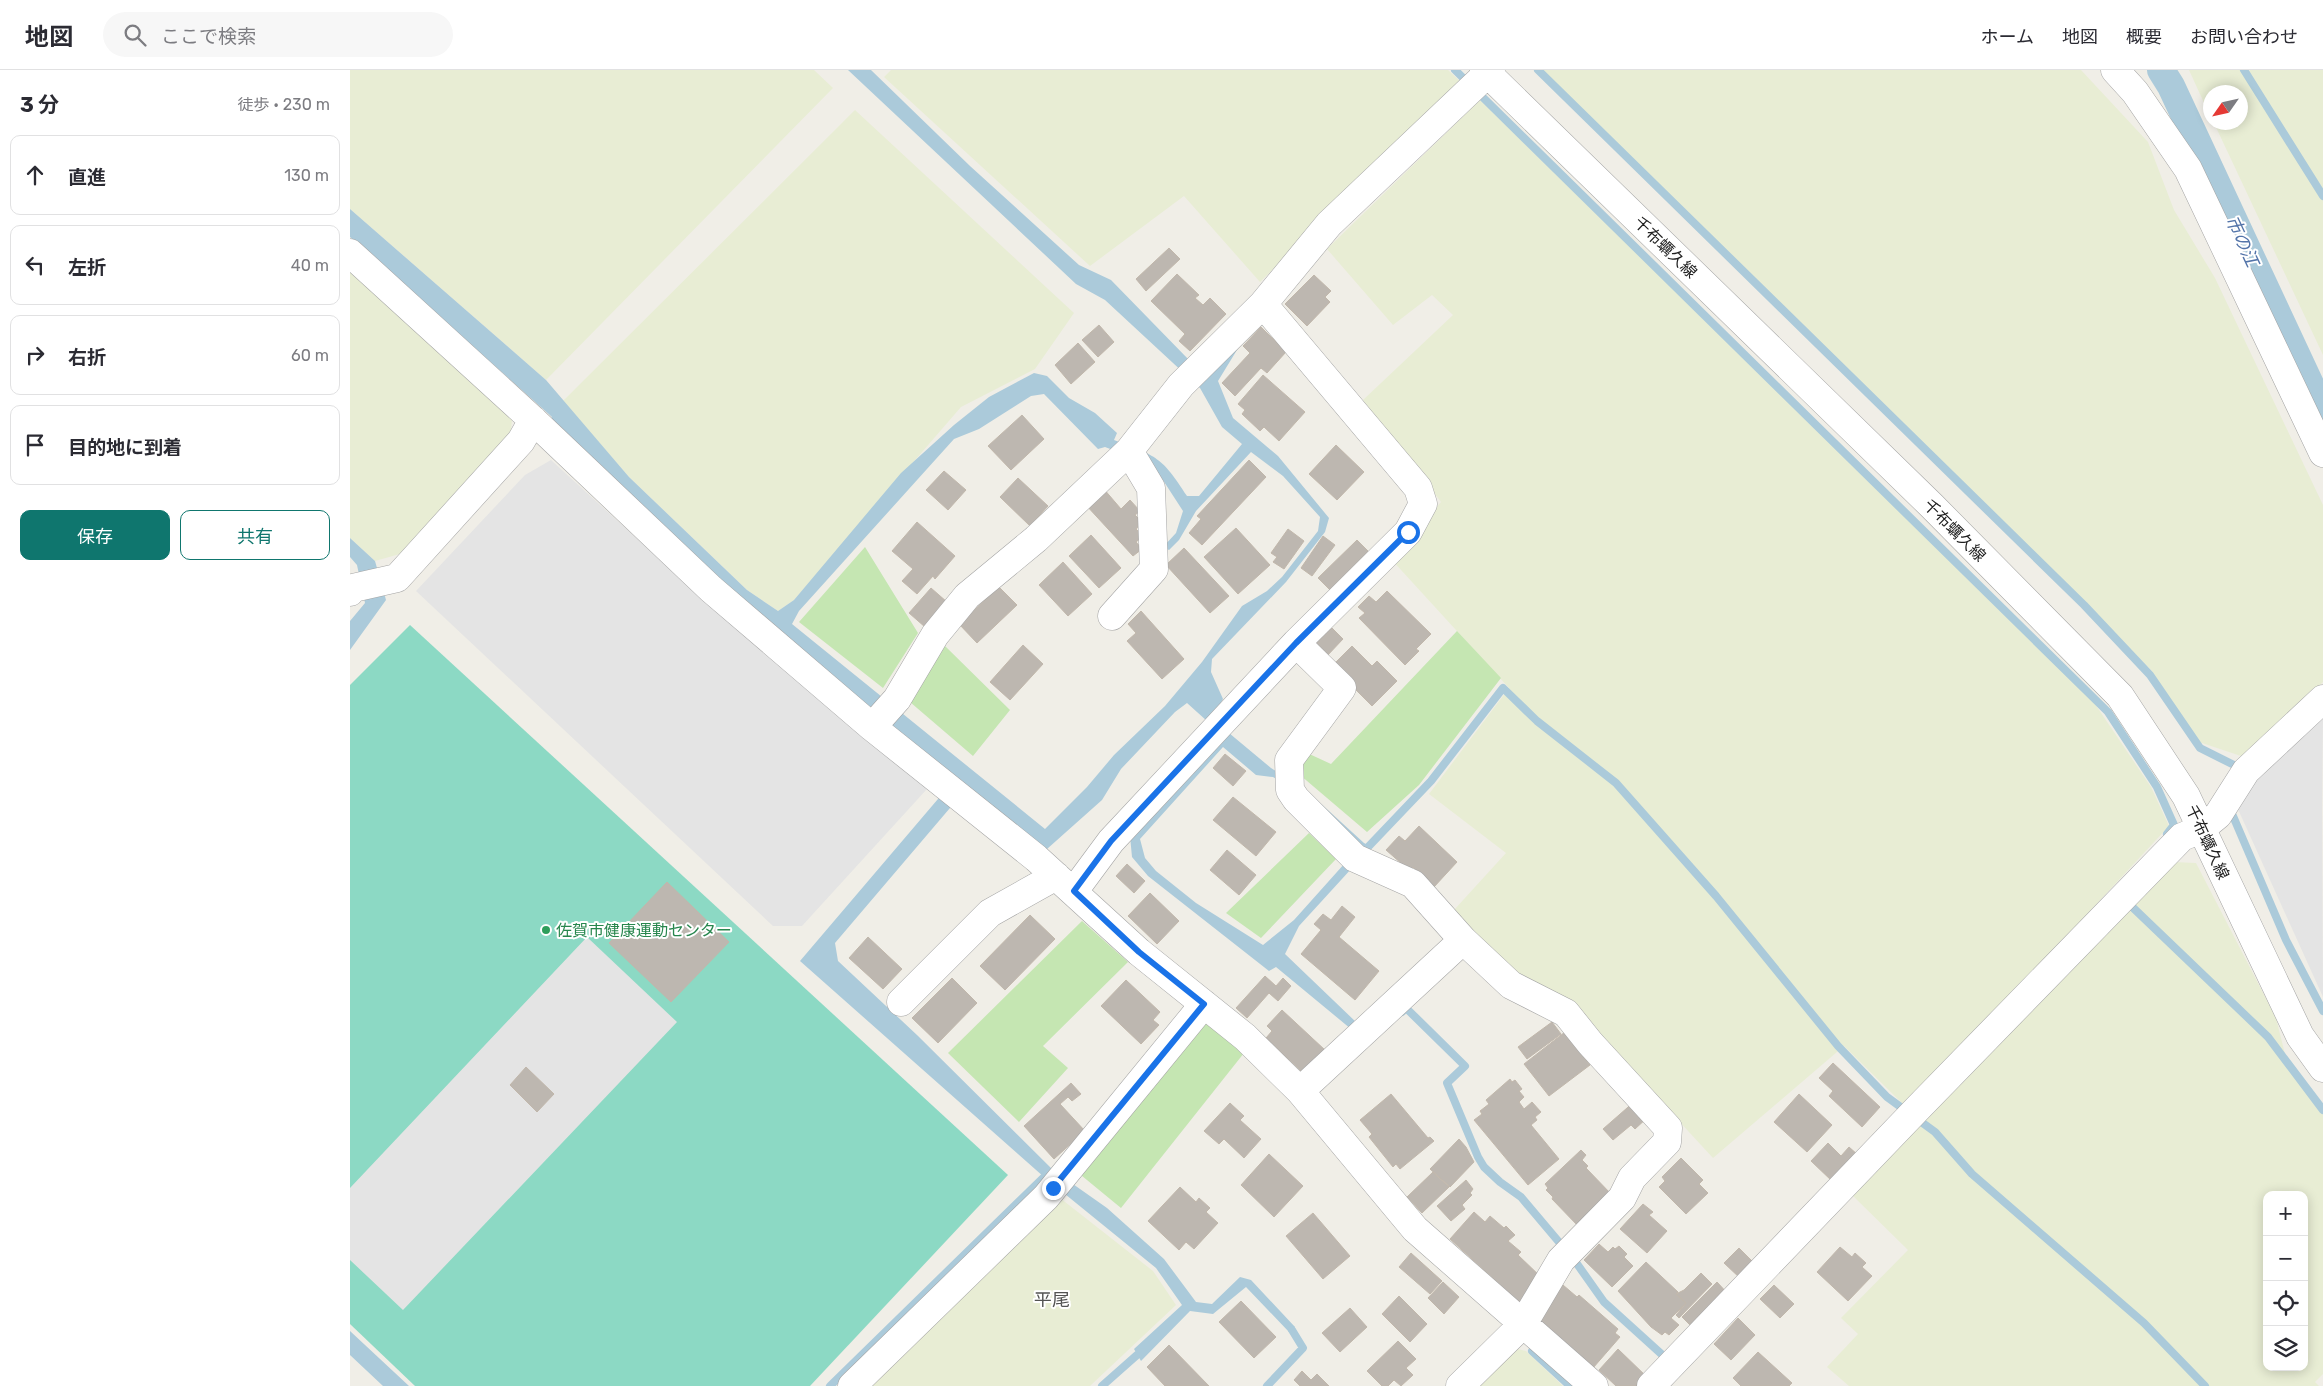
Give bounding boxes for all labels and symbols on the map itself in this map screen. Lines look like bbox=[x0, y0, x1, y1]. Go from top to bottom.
north arrow bbox=[2203, 85, 2248, 130]
water label: 市の江 bbox=[2221, 212, 2264, 272]
street label: 千布蠣久線 bbox=[1630, 213, 1701, 282]
street label: 千布蠣久線 bbox=[1920, 495, 1990, 565]
route start bbox=[1397, 521, 1420, 544]
street label: 千布蠣久線 bbox=[2182, 802, 2233, 882]
place label: 佐賀市健康運動センター bbox=[556, 921, 732, 940]
marker: 佐賀市健康運動センター bbox=[540, 924, 552, 936]
route end bbox=[1042, 1177, 1065, 1200]
district label: 平尾 bbox=[1034, 1289, 1070, 1311]

